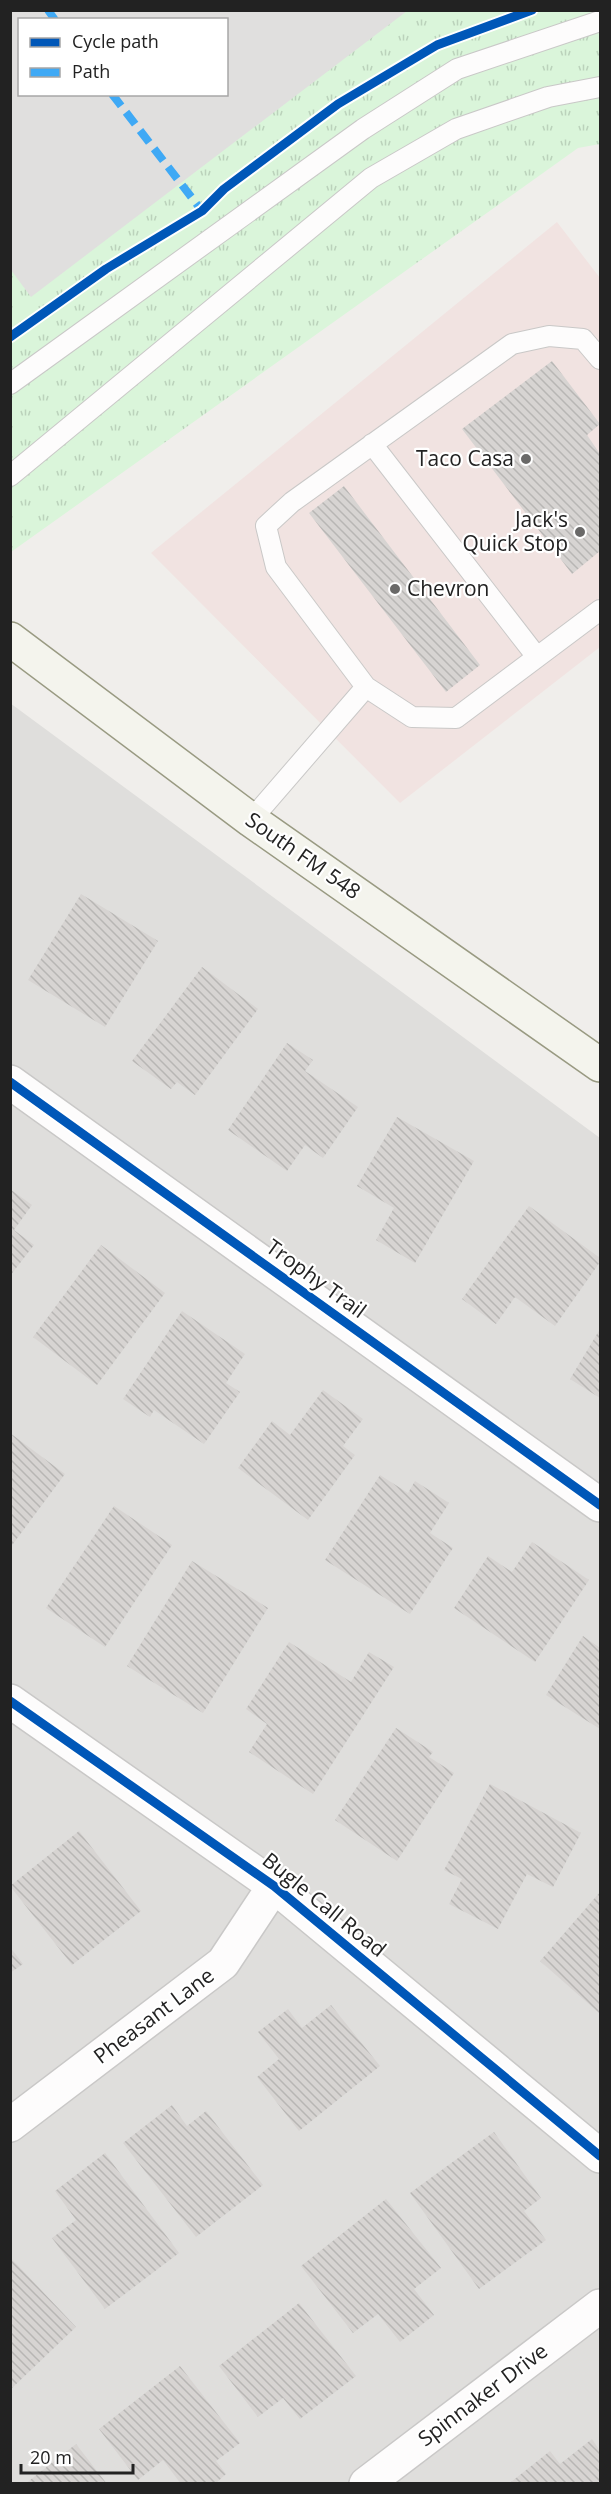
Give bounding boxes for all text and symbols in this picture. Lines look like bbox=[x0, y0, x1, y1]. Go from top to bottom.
legend bbox=[18, 18, 228, 96]
text: Cycle path bbox=[72, 29, 159, 53]
text: Path bbox=[72, 59, 110, 83]
place label: Taco Casa bbox=[416, 444, 514, 472]
marker: Taco Casa bbox=[519, 452, 533, 466]
place label: Jack's Quick Stop bbox=[462, 505, 568, 557]
marker: Jack's Quick Stop bbox=[573, 525, 587, 539]
place label: Chevron bbox=[407, 574, 489, 602]
marker: Chevron bbox=[388, 582, 402, 596]
street label: South FM 548 bbox=[241, 805, 367, 905]
street label: Trophy Trail bbox=[261, 1233, 372, 1324]
street label: Bugle Call Road bbox=[257, 1846, 392, 1963]
street label: Pheasant Lane bbox=[88, 1961, 219, 2070]
street label: Spinnaker Drive bbox=[412, 2336, 553, 2452]
scale bar bbox=[21, 2437, 134, 2475]
text: 20 m bbox=[30, 2445, 72, 2469]

